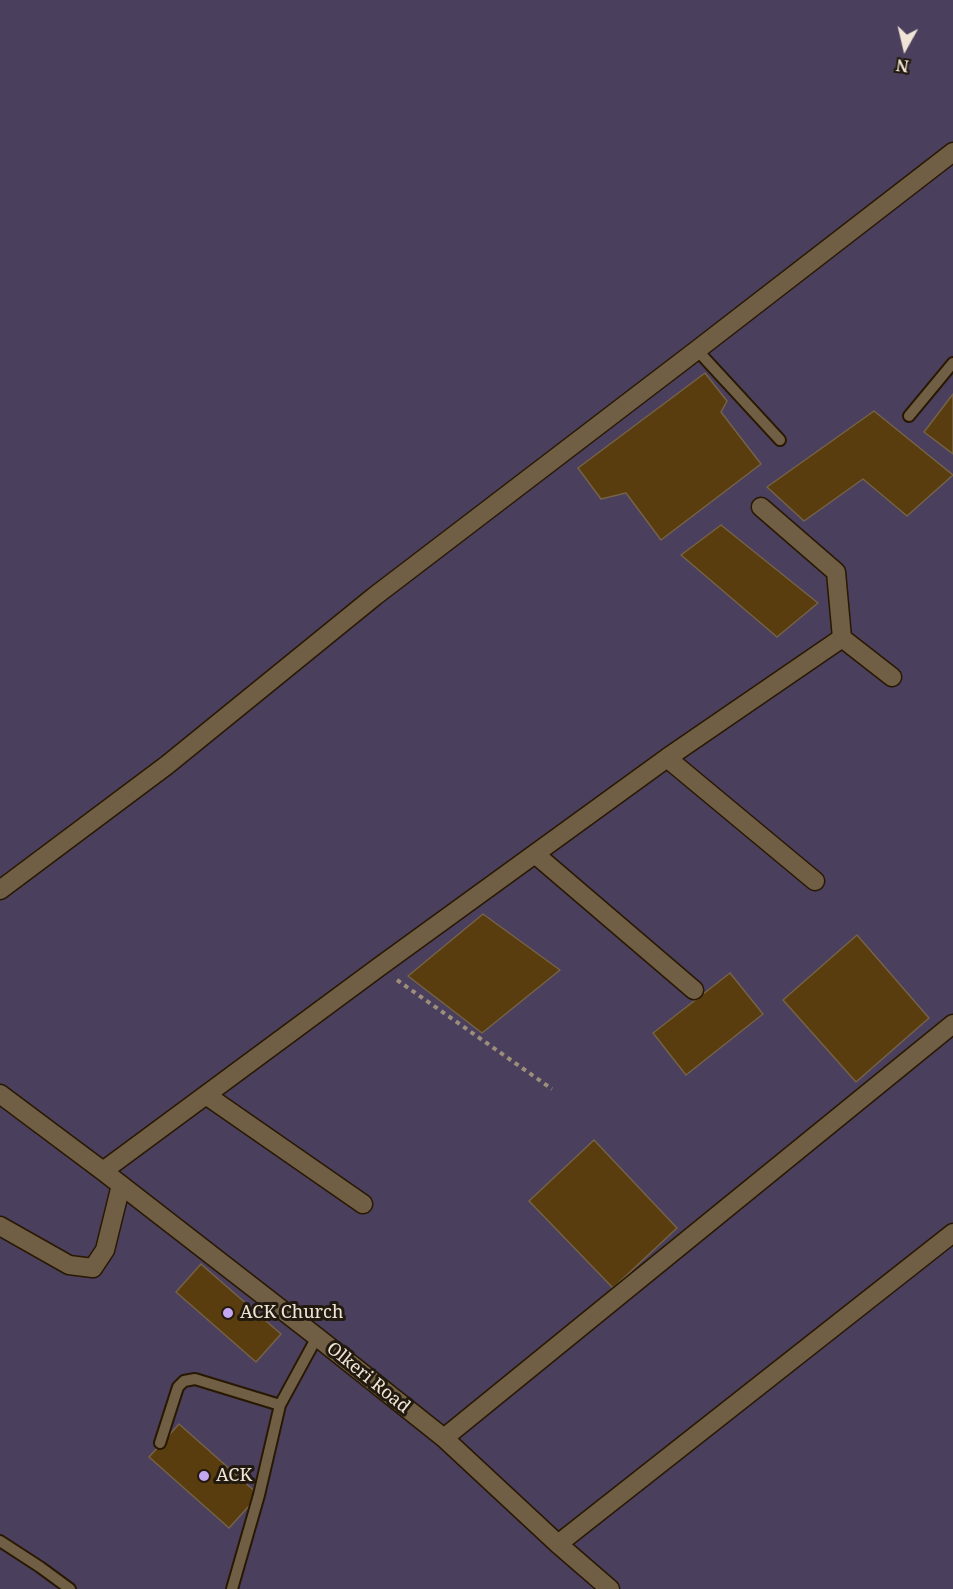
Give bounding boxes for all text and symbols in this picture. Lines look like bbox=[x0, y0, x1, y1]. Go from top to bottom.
north arrow bbox=[875, 18, 935, 78]
text: N bbox=[895, 54, 910, 78]
place label: ACK Church bbox=[240, 1302, 343, 1324]
marker: ACK Church bbox=[221, 1306, 235, 1320]
street label: Olkeri Road bbox=[322, 1338, 414, 1418]
place label: ACK bbox=[216, 1465, 252, 1487]
marker: ACK bbox=[197, 1469, 211, 1483]

